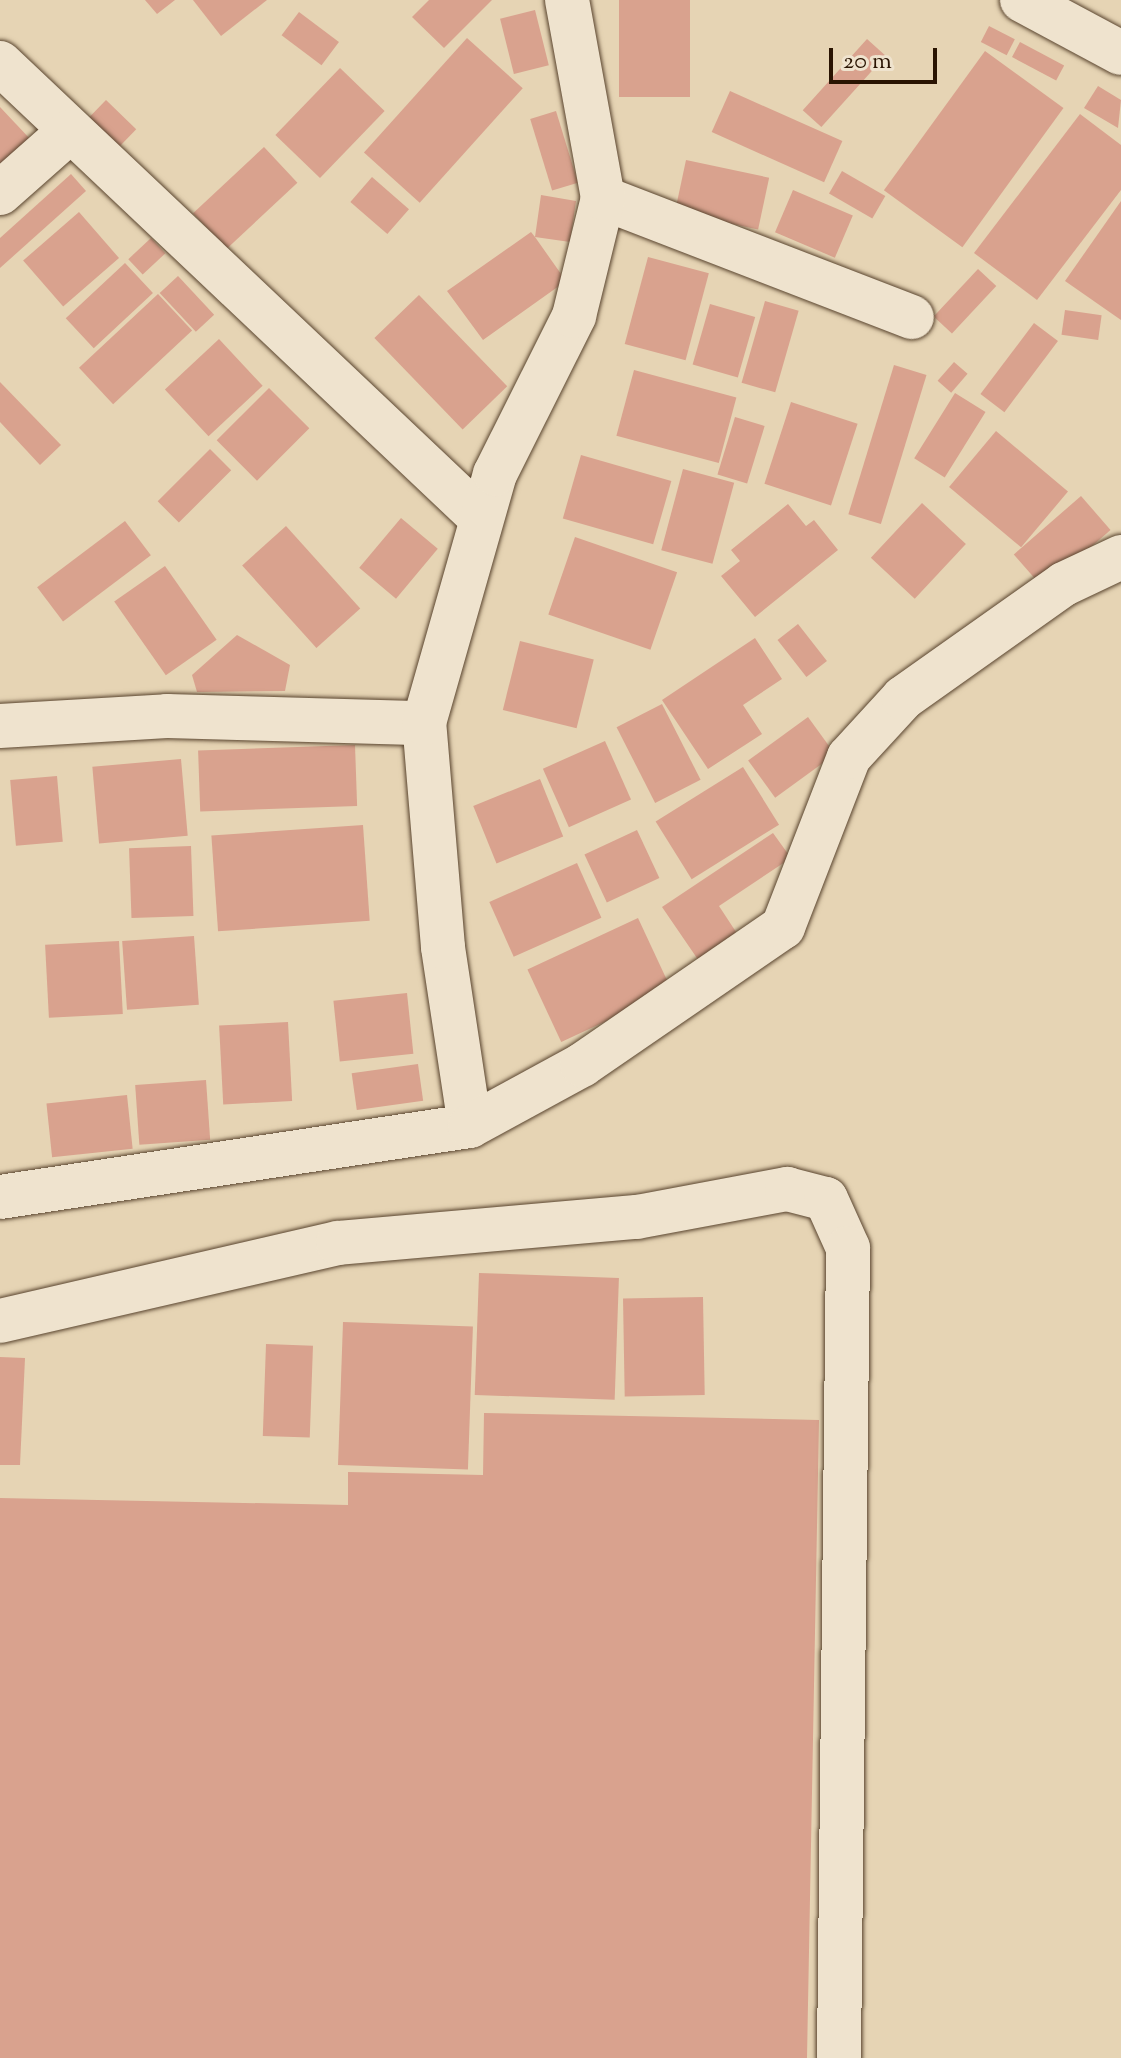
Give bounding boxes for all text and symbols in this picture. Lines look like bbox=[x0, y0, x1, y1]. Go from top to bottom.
scale bar bbox=[833, 32, 941, 82]
text: 20 m bbox=[843, 45, 892, 79]

